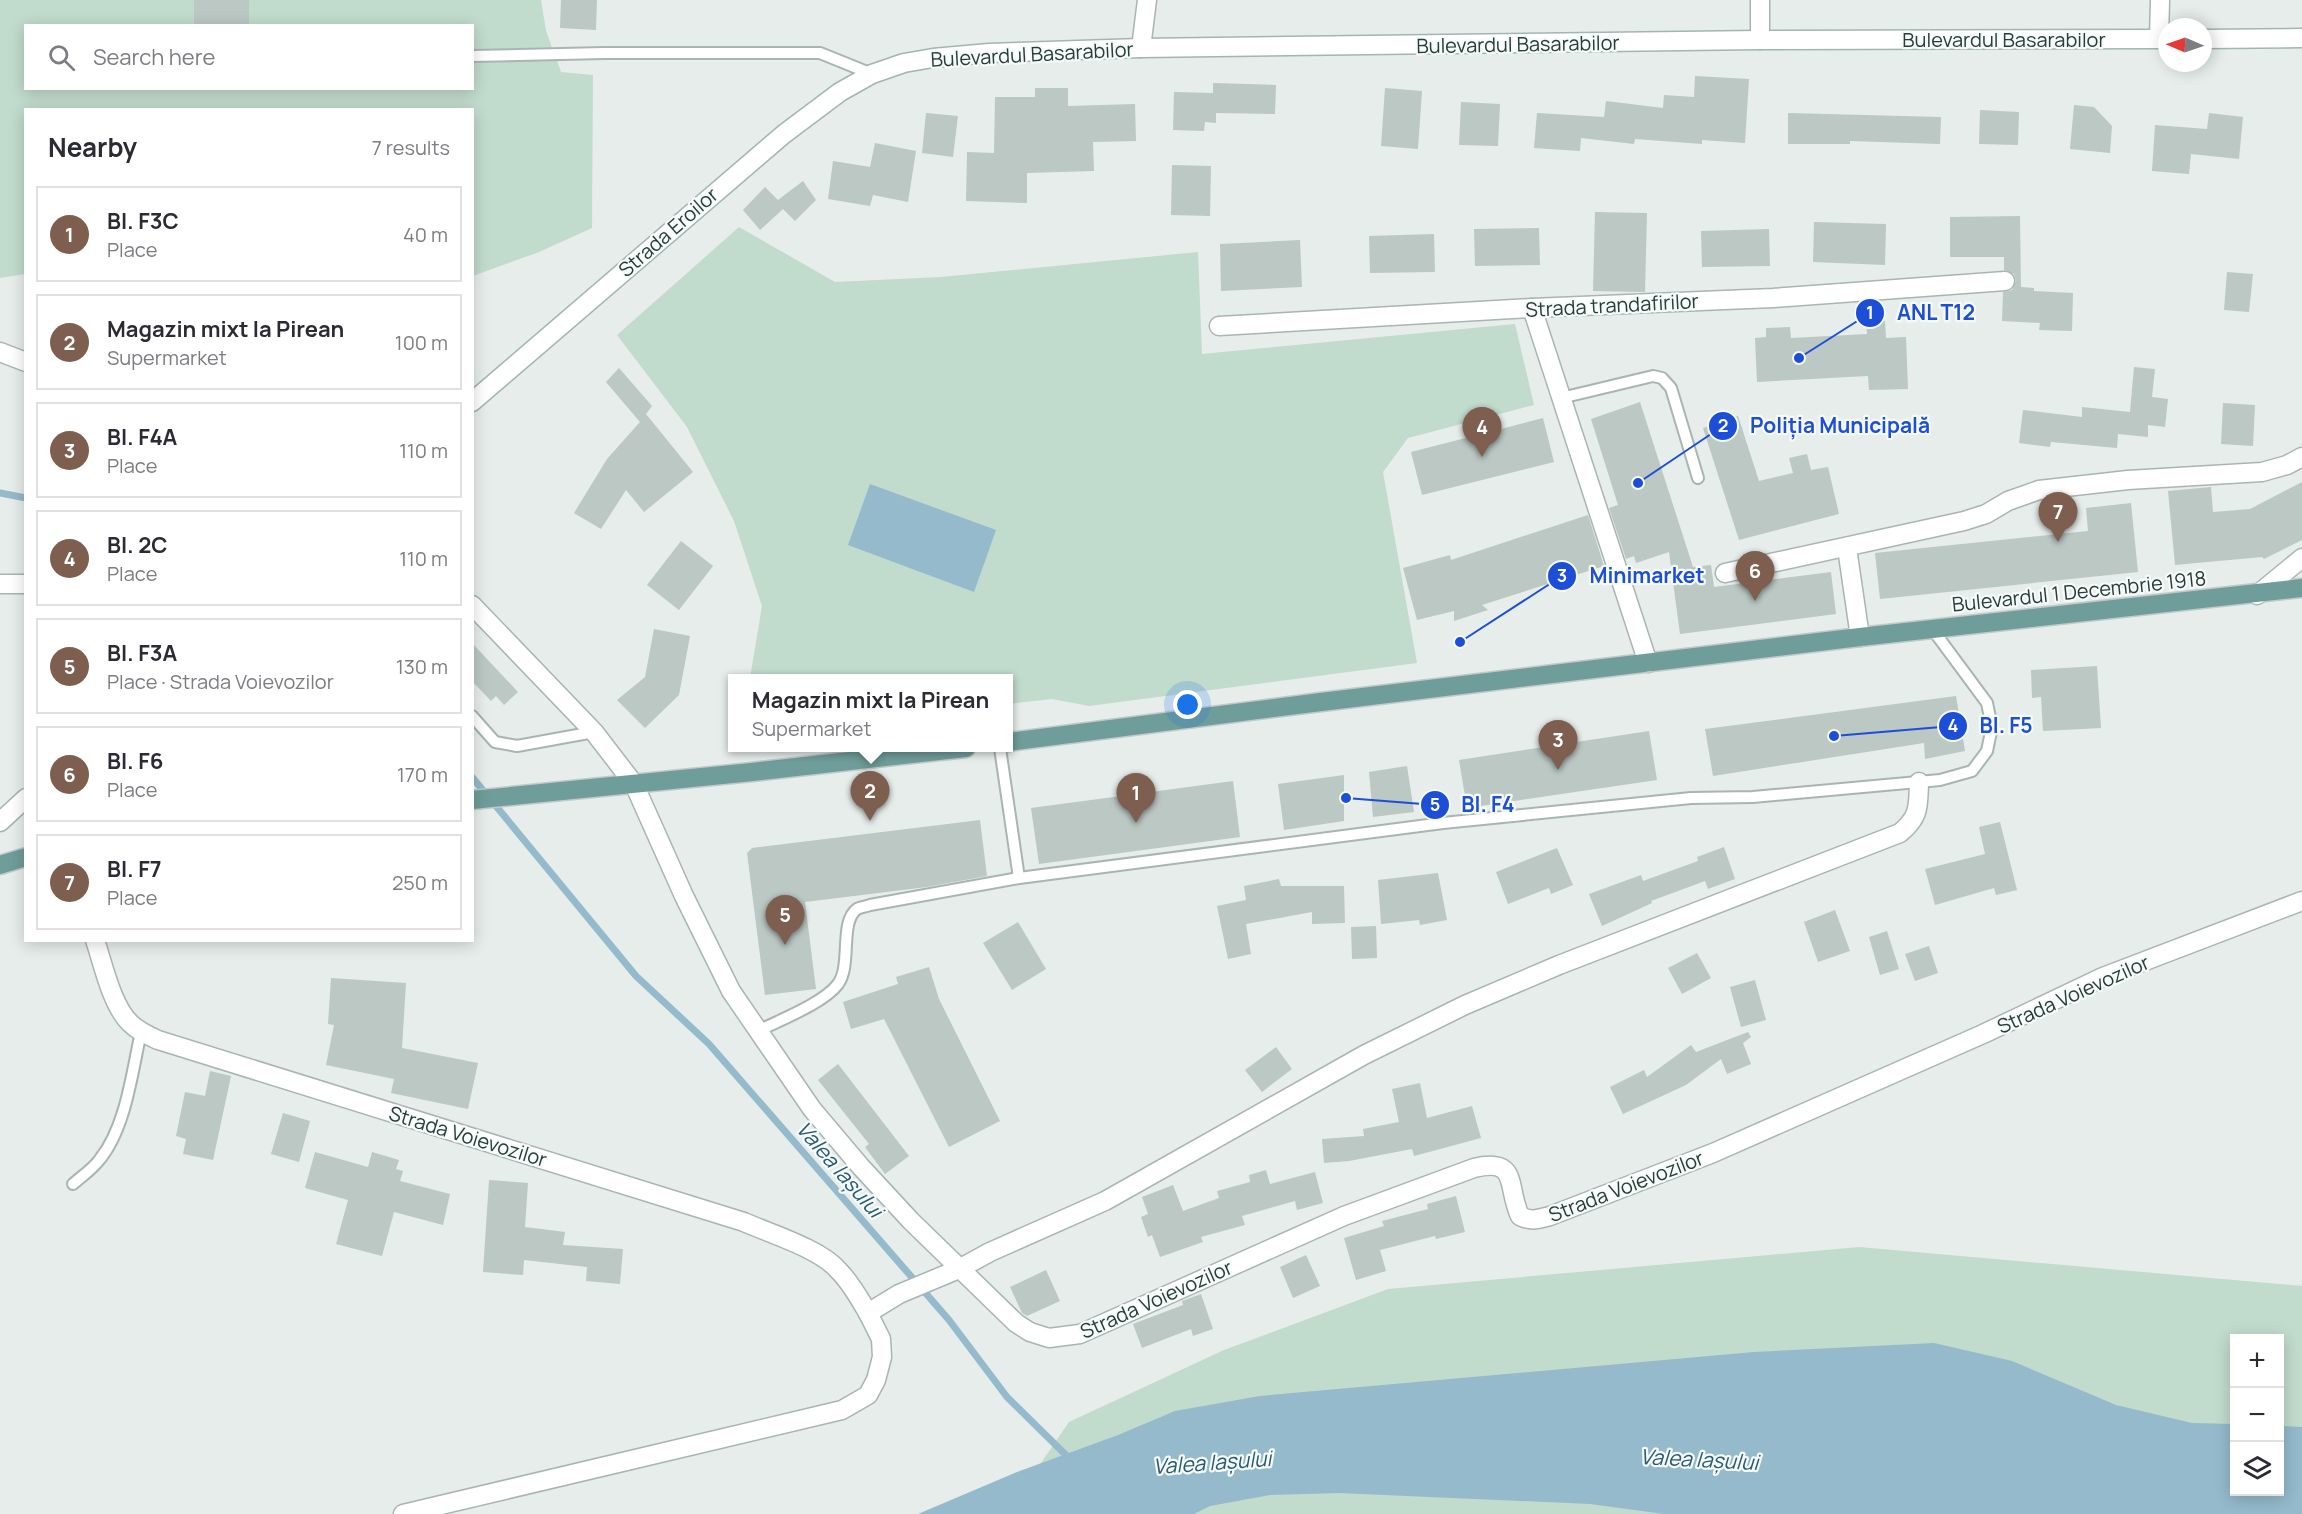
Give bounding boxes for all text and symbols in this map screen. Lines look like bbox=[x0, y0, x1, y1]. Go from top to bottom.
north arrow bbox=[2158, 18, 2212, 72]
search box bbox=[24, 24, 474, 90]
street label: Bulevardul Basarabilor bbox=[1902, 26, 2106, 53]
street label: Bulevardul Basarabilor bbox=[1416, 29, 1620, 59]
street label: Bulevardul Basarabilor bbox=[930, 35, 1134, 73]
icon: search bbox=[45, 41, 78, 74]
text: Search here bbox=[93, 42, 215, 72]
text: Nearby bbox=[48, 129, 137, 165]
text: 7 results bbox=[372, 134, 450, 161]
street label: Strada Eroilor bbox=[612, 181, 724, 283]
text: Bl. F3C bbox=[107, 206, 179, 236]
text: 1 bbox=[65, 221, 74, 248]
text: 40 m bbox=[403, 221, 448, 248]
text: Place bbox=[107, 236, 157, 263]
street label: Strada trandafirilor bbox=[1525, 287, 1699, 323]
callout: ANL T12 bbox=[1855, 293, 1988, 332]
text: ANL T12 bbox=[1897, 298, 1975, 326]
text: 1 bbox=[1866, 300, 1874, 324]
text: Magazin mixt la Pirean bbox=[107, 314, 344, 344]
text: 2 bbox=[64, 329, 75, 356]
text: 100 m bbox=[395, 329, 448, 356]
text: Supermarket bbox=[107, 344, 227, 371]
callout: Poliția Municipală bbox=[1708, 406, 1942, 445]
pin: 4 bbox=[1462, 408, 1502, 457]
text: Poliția Municipală bbox=[1750, 411, 1930, 440]
text: 2 bbox=[1718, 413, 1728, 437]
text: Bl. F4A bbox=[107, 422, 177, 452]
text: 3 bbox=[64, 437, 75, 464]
text: 110 m bbox=[399, 437, 448, 464]
text: Place bbox=[107, 452, 157, 479]
pin: 7 bbox=[2038, 492, 2078, 542]
text: Bl. 2C bbox=[107, 530, 167, 560]
text: 4 bbox=[63, 545, 76, 572]
text: 110 m bbox=[399, 545, 448, 572]
pin: 6 bbox=[1736, 552, 1774, 601]
callout: Minimarket bbox=[1547, 556, 1716, 595]
text: Place bbox=[107, 560, 157, 587]
text: Minimarket bbox=[1589, 561, 1705, 589]
text: 3 bbox=[1557, 563, 1567, 587]
street label: Bulevardul 1 Decembrie 1918 bbox=[1951, 564, 2207, 618]
text: Bl. F3A bbox=[107, 638, 177, 668]
text: 5 bbox=[64, 653, 75, 680]
text: 130 m bbox=[396, 653, 448, 680]
text: Place · Strada Voievozilor bbox=[107, 668, 334, 695]
popup bbox=[728, 674, 1013, 752]
text: Magazin mixt la Pirean bbox=[752, 685, 989, 715]
your location bbox=[1173, 690, 1202, 719]
callout: Bl. F5 bbox=[1938, 707, 2045, 746]
text: Bl. F5 bbox=[1979, 711, 2033, 739]
text: 4 bbox=[1948, 713, 1959, 737]
text: Supermarket bbox=[752, 715, 872, 742]
pin: 3 bbox=[1538, 720, 1578, 770]
text: Bl. F6 bbox=[107, 746, 163, 776]
text: 6 bbox=[63, 761, 76, 788]
text: 170 m bbox=[397, 761, 448, 788]
pin: 2 bbox=[850, 772, 890, 821]
pin: 1 bbox=[1116, 774, 1156, 823]
text: Place bbox=[107, 776, 157, 803]
callout: Bl. F4 bbox=[1420, 786, 1527, 825]
text: Bl. F4 bbox=[1461, 790, 1515, 818]
text: 5 bbox=[1430, 792, 1440, 816]
text: Bl. F7 bbox=[107, 854, 161, 884]
text: 7 bbox=[64, 869, 75, 896]
text: 250 m bbox=[392, 869, 448, 896]
text: Place bbox=[107, 884, 157, 911]
pin: 5 bbox=[766, 896, 804, 945]
street label: Strada Voievozilor bbox=[1993, 948, 2153, 1040]
street label: Strada Voievozilor bbox=[386, 1099, 550, 1173]
water label: Valea Iașului bbox=[791, 1115, 891, 1225]
street label: Strada Voievozilor bbox=[1545, 1144, 1707, 1228]
street label: Strada Voievozilor bbox=[1076, 1253, 1236, 1345]
map controls bbox=[2230, 1334, 2284, 1496]
button: + bbox=[2230, 1334, 2284, 1388]
button: − bbox=[2230, 1388, 2284, 1442]
water label: Valea Iașului bbox=[1639, 1442, 1762, 1476]
button: layers bbox=[2230, 1442, 2284, 1496]
water label: Valea Iașului bbox=[1152, 1444, 1275, 1480]

